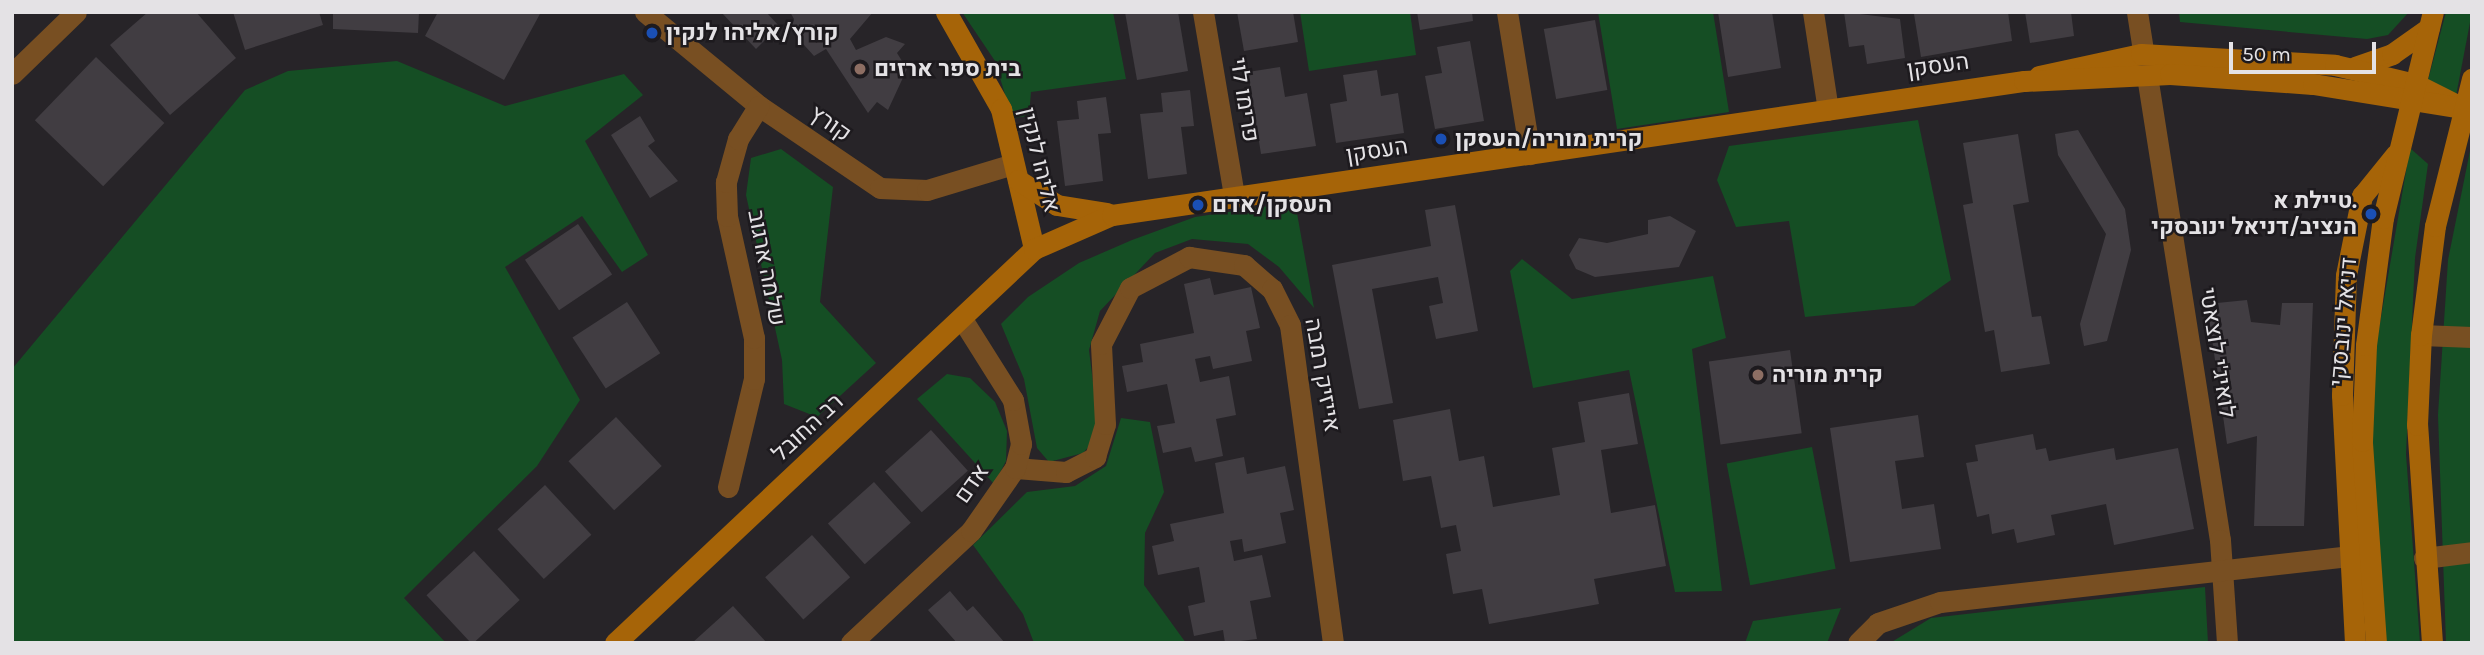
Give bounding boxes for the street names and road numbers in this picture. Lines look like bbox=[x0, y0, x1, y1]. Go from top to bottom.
street label: העסקן bbox=[1905, 48, 1971, 84]
street label: פרימו לוי bbox=[1224, 56, 1264, 144]
street label: קורץ bbox=[804, 100, 856, 148]
street label: אליהו לנקין bbox=[1013, 105, 1065, 215]
street label: העסקן bbox=[1344, 132, 1410, 170]
street label: שלמה ארגוב bbox=[741, 208, 791, 328]
street label: דניאל ינובסקי bbox=[2325, 256, 2363, 388]
street label: לואיג'י לוצאטי bbox=[2193, 286, 2241, 420]
street label: אייזיק רמבה bbox=[1298, 316, 1346, 434]
street label: רב החובל bbox=[767, 388, 849, 468]
street label: אדם bbox=[949, 459, 995, 509]

